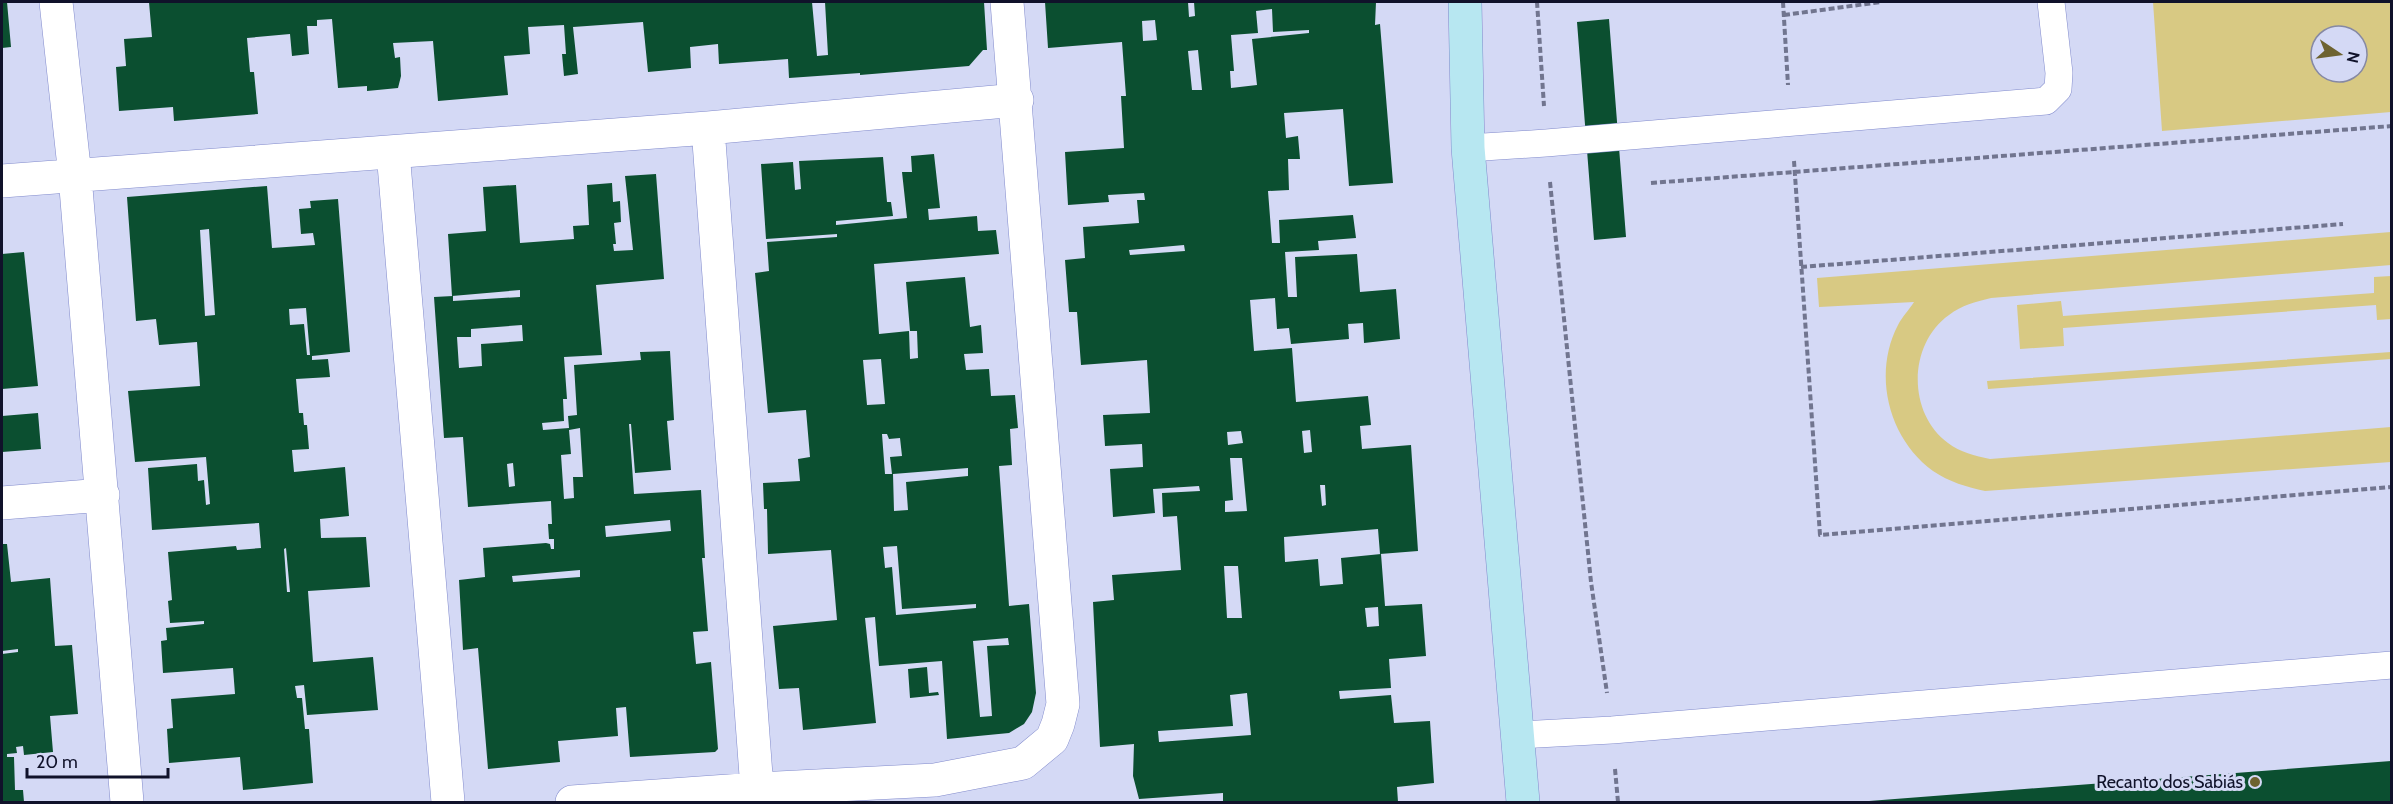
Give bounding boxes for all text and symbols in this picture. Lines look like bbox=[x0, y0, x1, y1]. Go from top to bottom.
north arrow bbox=[2309, 24, 2369, 84]
text: N bbox=[2343, 50, 2364, 65]
scale bar bbox=[27, 741, 168, 779]
text: 20 m bbox=[36, 751, 78, 773]
place label: Recanto dos Sabiás bbox=[2096, 771, 2243, 793]
marker: Recanto dos Sabiás bbox=[2248, 775, 2262, 789]

